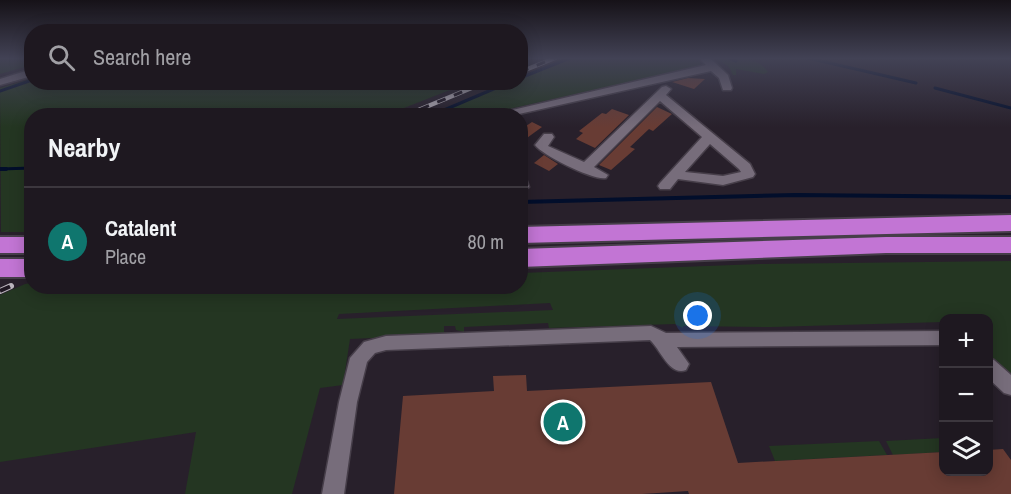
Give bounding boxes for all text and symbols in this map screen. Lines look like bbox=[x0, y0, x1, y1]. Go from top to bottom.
search box bbox=[24, 24, 528, 90]
icon: search bbox=[45, 41, 78, 74]
text: Search here bbox=[93, 42, 191, 72]
text: Nearby bbox=[48, 130, 120, 165]
text: Catalent bbox=[105, 213, 176, 243]
text: A bbox=[62, 228, 73, 255]
text: 80 m bbox=[468, 228, 504, 255]
text: Place bbox=[105, 243, 146, 270]
your location bbox=[683, 301, 712, 330]
map controls bbox=[939, 314, 993, 476]
button: + bbox=[939, 314, 993, 368]
button: − bbox=[939, 368, 993, 422]
pin: A bbox=[544, 400, 582, 444]
button: layers bbox=[939, 422, 993, 476]

